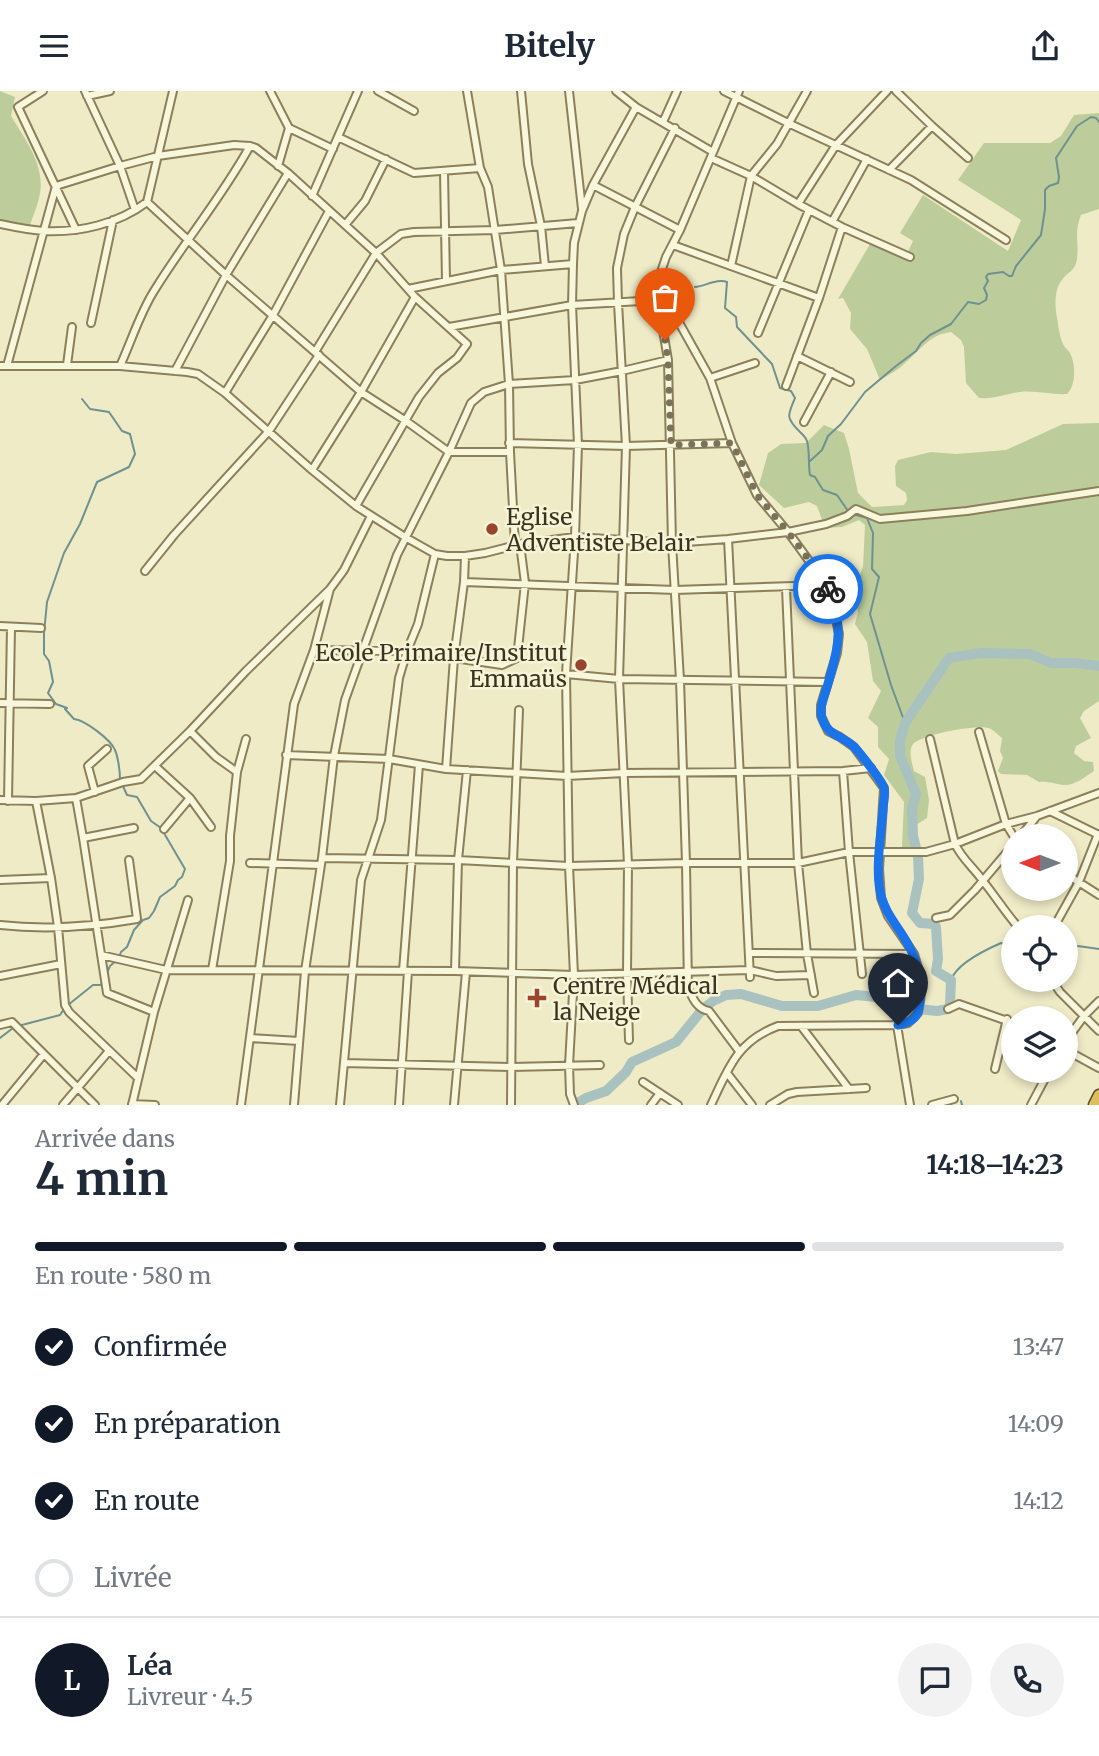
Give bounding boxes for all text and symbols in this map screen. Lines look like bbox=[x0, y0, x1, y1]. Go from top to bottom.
text: Bitely bbox=[504, 26, 595, 66]
icon: menu bbox=[35, 27, 73, 65]
icon: share bbox=[1026, 27, 1064, 65]
pin bbox=[635, 268, 695, 340]
icon: bag bbox=[646, 279, 684, 317]
place label: Eglise Adventiste Belair bbox=[505, 502, 695, 557]
marker: Eglise Adventiste Belair bbox=[484, 521, 500, 537]
courier bbox=[793, 554, 863, 624]
icon: bike bbox=[809, 570, 847, 608]
place label: Ecole Primaire/Institut Emmaüs bbox=[315, 638, 567, 693]
marker: Ecole Primaire/Institut Emmaüs bbox=[573, 657, 589, 673]
north arrow bbox=[1001, 824, 1078, 901]
map controls bbox=[1001, 824, 1078, 1083]
button: locate bbox=[1001, 915, 1078, 992]
pin bbox=[868, 953, 928, 1025]
icon: home bbox=[879, 964, 917, 1002]
place label: Centre Médical la Neige bbox=[553, 971, 718, 1026]
marker: Centre Médical la Neige bbox=[527, 988, 547, 1008]
button: layers bbox=[1001, 1006, 1078, 1083]
text: Arrivée dans bbox=[35, 1124, 175, 1153]
text: 14:18–14:23 bbox=[926, 1148, 1064, 1181]
text: 4 min bbox=[35, 1150, 168, 1208]
text: En route · 580 m bbox=[35, 1261, 211, 1290]
icon: check bbox=[35, 1328, 73, 1366]
text: Confirmée bbox=[94, 1330, 227, 1363]
text: 13:47 bbox=[1013, 1332, 1064, 1361]
icon: check bbox=[35, 1405, 73, 1443]
text: En préparation bbox=[94, 1407, 281, 1440]
text: 14:09 bbox=[1008, 1409, 1064, 1438]
icon: check bbox=[35, 1482, 73, 1520]
text: En route bbox=[94, 1484, 199, 1517]
text: 14:12 bbox=[1013, 1486, 1064, 1515]
text: Livrée bbox=[94, 1561, 172, 1594]
button: chat bbox=[898, 1643, 972, 1717]
button: phone bbox=[990, 1643, 1064, 1717]
text: Léa bbox=[127, 1649, 172, 1682]
text: L bbox=[64, 1664, 80, 1697]
text: Livreur · 4.5 bbox=[127, 1682, 254, 1711]

